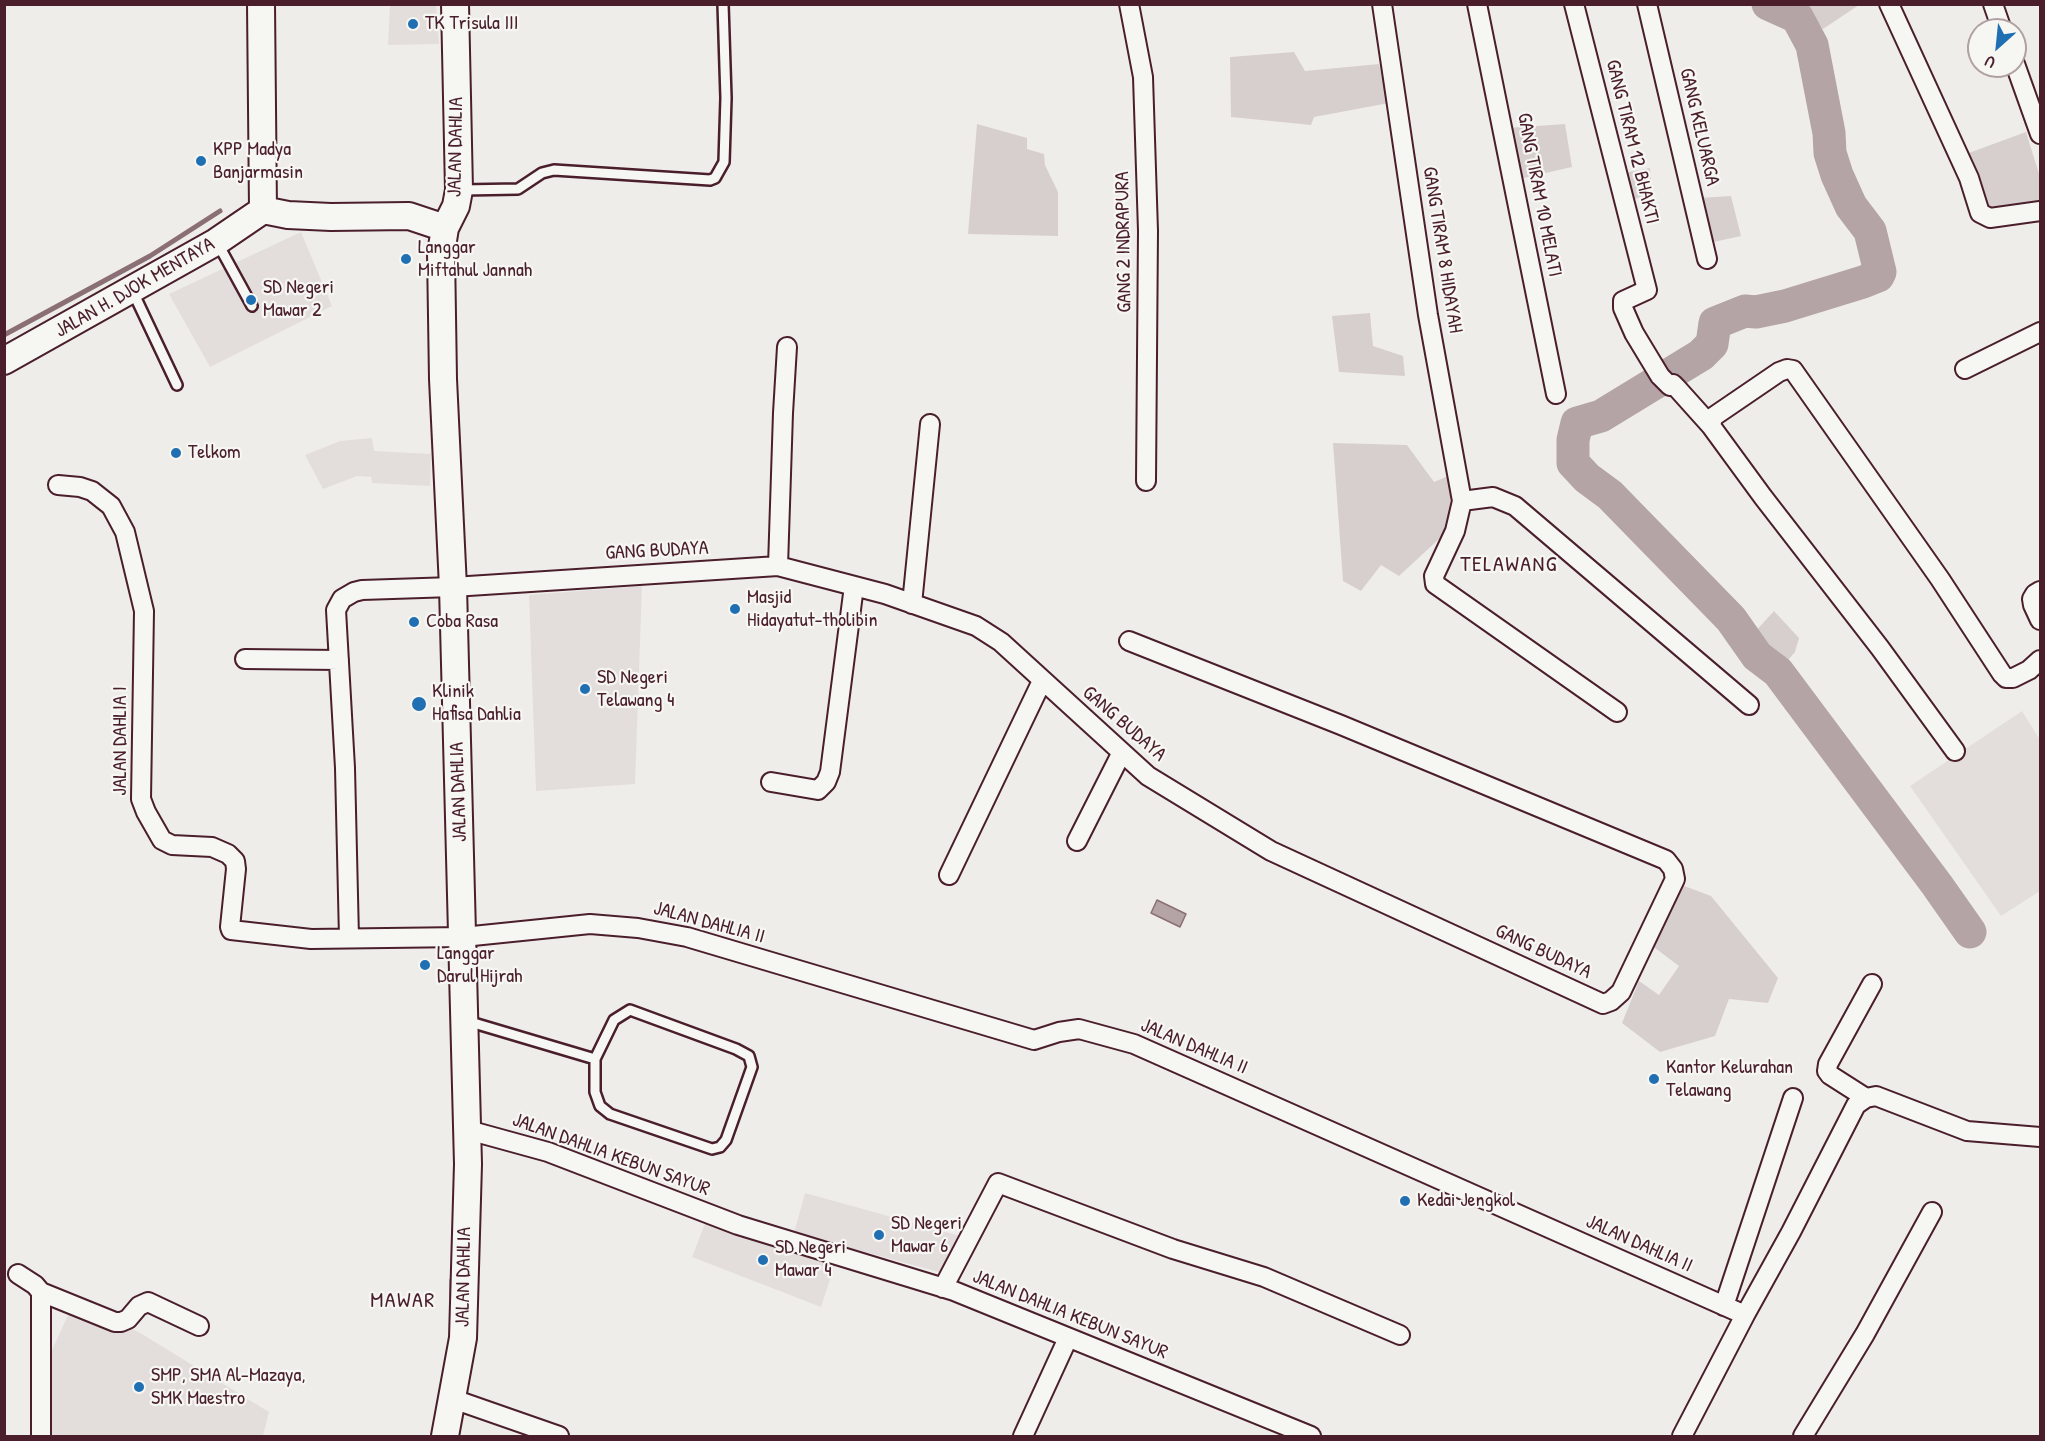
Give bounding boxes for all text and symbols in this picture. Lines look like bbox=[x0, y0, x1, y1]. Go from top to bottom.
place label: TK Trisula III bbox=[425, 12, 519, 36]
marker: TK Trisula III bbox=[406, 17, 420, 31]
north arrow bbox=[1967, 18, 2027, 78]
text: U bbox=[1981, 50, 1999, 74]
street label: GANG TIRAM 12 BHAKTI bbox=[1600, 57, 1664, 227]
street label: GANG KELUARGA bbox=[1674, 66, 1724, 188]
street label: JALAN DAHLIA bbox=[443, 97, 469, 197]
street label: GANG TIRAM 10 MELATI bbox=[1511, 111, 1567, 279]
place label: KPP Madya Banjarmasin bbox=[213, 138, 303, 185]
marker: KPP Madya Banjarmasin bbox=[194, 154, 208, 168]
street label: GANG TIRAM 8 HIDAYAH bbox=[1417, 165, 1467, 335]
street label: GANG 2 INDRAPURA bbox=[1111, 171, 1137, 313]
street label: JALAN H. DJOK MENTAYA bbox=[51, 233, 219, 343]
place label: Langgar Miftahul Jannah bbox=[418, 236, 532, 283]
marker: Langgar Miftahul Jannah bbox=[399, 252, 413, 266]
place label: SD Negeri Mawar 2 bbox=[263, 276, 334, 323]
marker: SD Negeri Mawar 2 bbox=[244, 293, 258, 307]
place label: Telkom bbox=[188, 441, 241, 465]
marker: Telkom bbox=[169, 446, 183, 460]
street label: GANG BUDAYA bbox=[605, 536, 709, 566]
district label: TELAWANG bbox=[1460, 552, 1558, 578]
place label: Masjid Hidayatut-tholibin bbox=[747, 586, 878, 633]
marker: Masjid Hidayatut-tholibin bbox=[728, 602, 742, 616]
place label: Coba Rasa bbox=[426, 610, 498, 634]
marker: Coba Rasa bbox=[407, 615, 421, 629]
place label: SD Negeri Telawang 4 bbox=[597, 666, 675, 713]
place label: Klinik Hafisa Dahlia bbox=[432, 680, 521, 727]
street label: GANG BUDAYA bbox=[1077, 681, 1171, 767]
marker: SD Negeri Telawang 4 bbox=[578, 682, 592, 696]
street label: JALAN DAHLIA I bbox=[109, 686, 133, 796]
marker: Klinik Hafisa Dahlia bbox=[410, 695, 428, 713]
street label: JALAN DAHLIA bbox=[445, 742, 473, 842]
street label: JALAN DAHLIA II bbox=[651, 897, 767, 949]
street label: GANG BUDAYA bbox=[1491, 919, 1595, 985]
place label: Langgar Darul Hijrah bbox=[437, 942, 522, 989]
marker: Langgar Darul Hijrah bbox=[418, 958, 432, 972]
street label: JALAN DAHLIA II bbox=[1137, 1014, 1251, 1080]
place label: Kantor Kelurahan Telawang bbox=[1666, 1056, 1793, 1103]
marker: Kantor Kelurahan Telawang bbox=[1647, 1072, 1661, 1086]
street label: JALAN DAHLIA KEBUN SAYUR bbox=[509, 1108, 713, 1202]
place label: Kedai Jengkol bbox=[1417, 1189, 1515, 1213]
marker: Kedai Jengkol bbox=[1398, 1194, 1412, 1208]
street label: JALAN DAHLIA II bbox=[1582, 1210, 1696, 1278]
place label: SD Negeri Mawar 6 bbox=[891, 1212, 962, 1259]
street label: JALAN DAHLIA bbox=[451, 1227, 477, 1327]
marker: SD Negeri Mawar 6 bbox=[872, 1228, 886, 1242]
place label: SD Negeri Mawar 4 bbox=[775, 1236, 846, 1283]
marker: SD Negeri Mawar 4 bbox=[756, 1253, 770, 1267]
street label: JALAN DAHLIA KEBUN SAYUR bbox=[969, 1265, 1171, 1365]
district label: MAWAR bbox=[370, 1288, 436, 1314]
place label: SMP, SMA Al-Mazaya, SMK Maestro bbox=[151, 1364, 305, 1411]
marker: SMP, SMA Al-Mazaya, SMK Maestro bbox=[132, 1380, 146, 1394]

